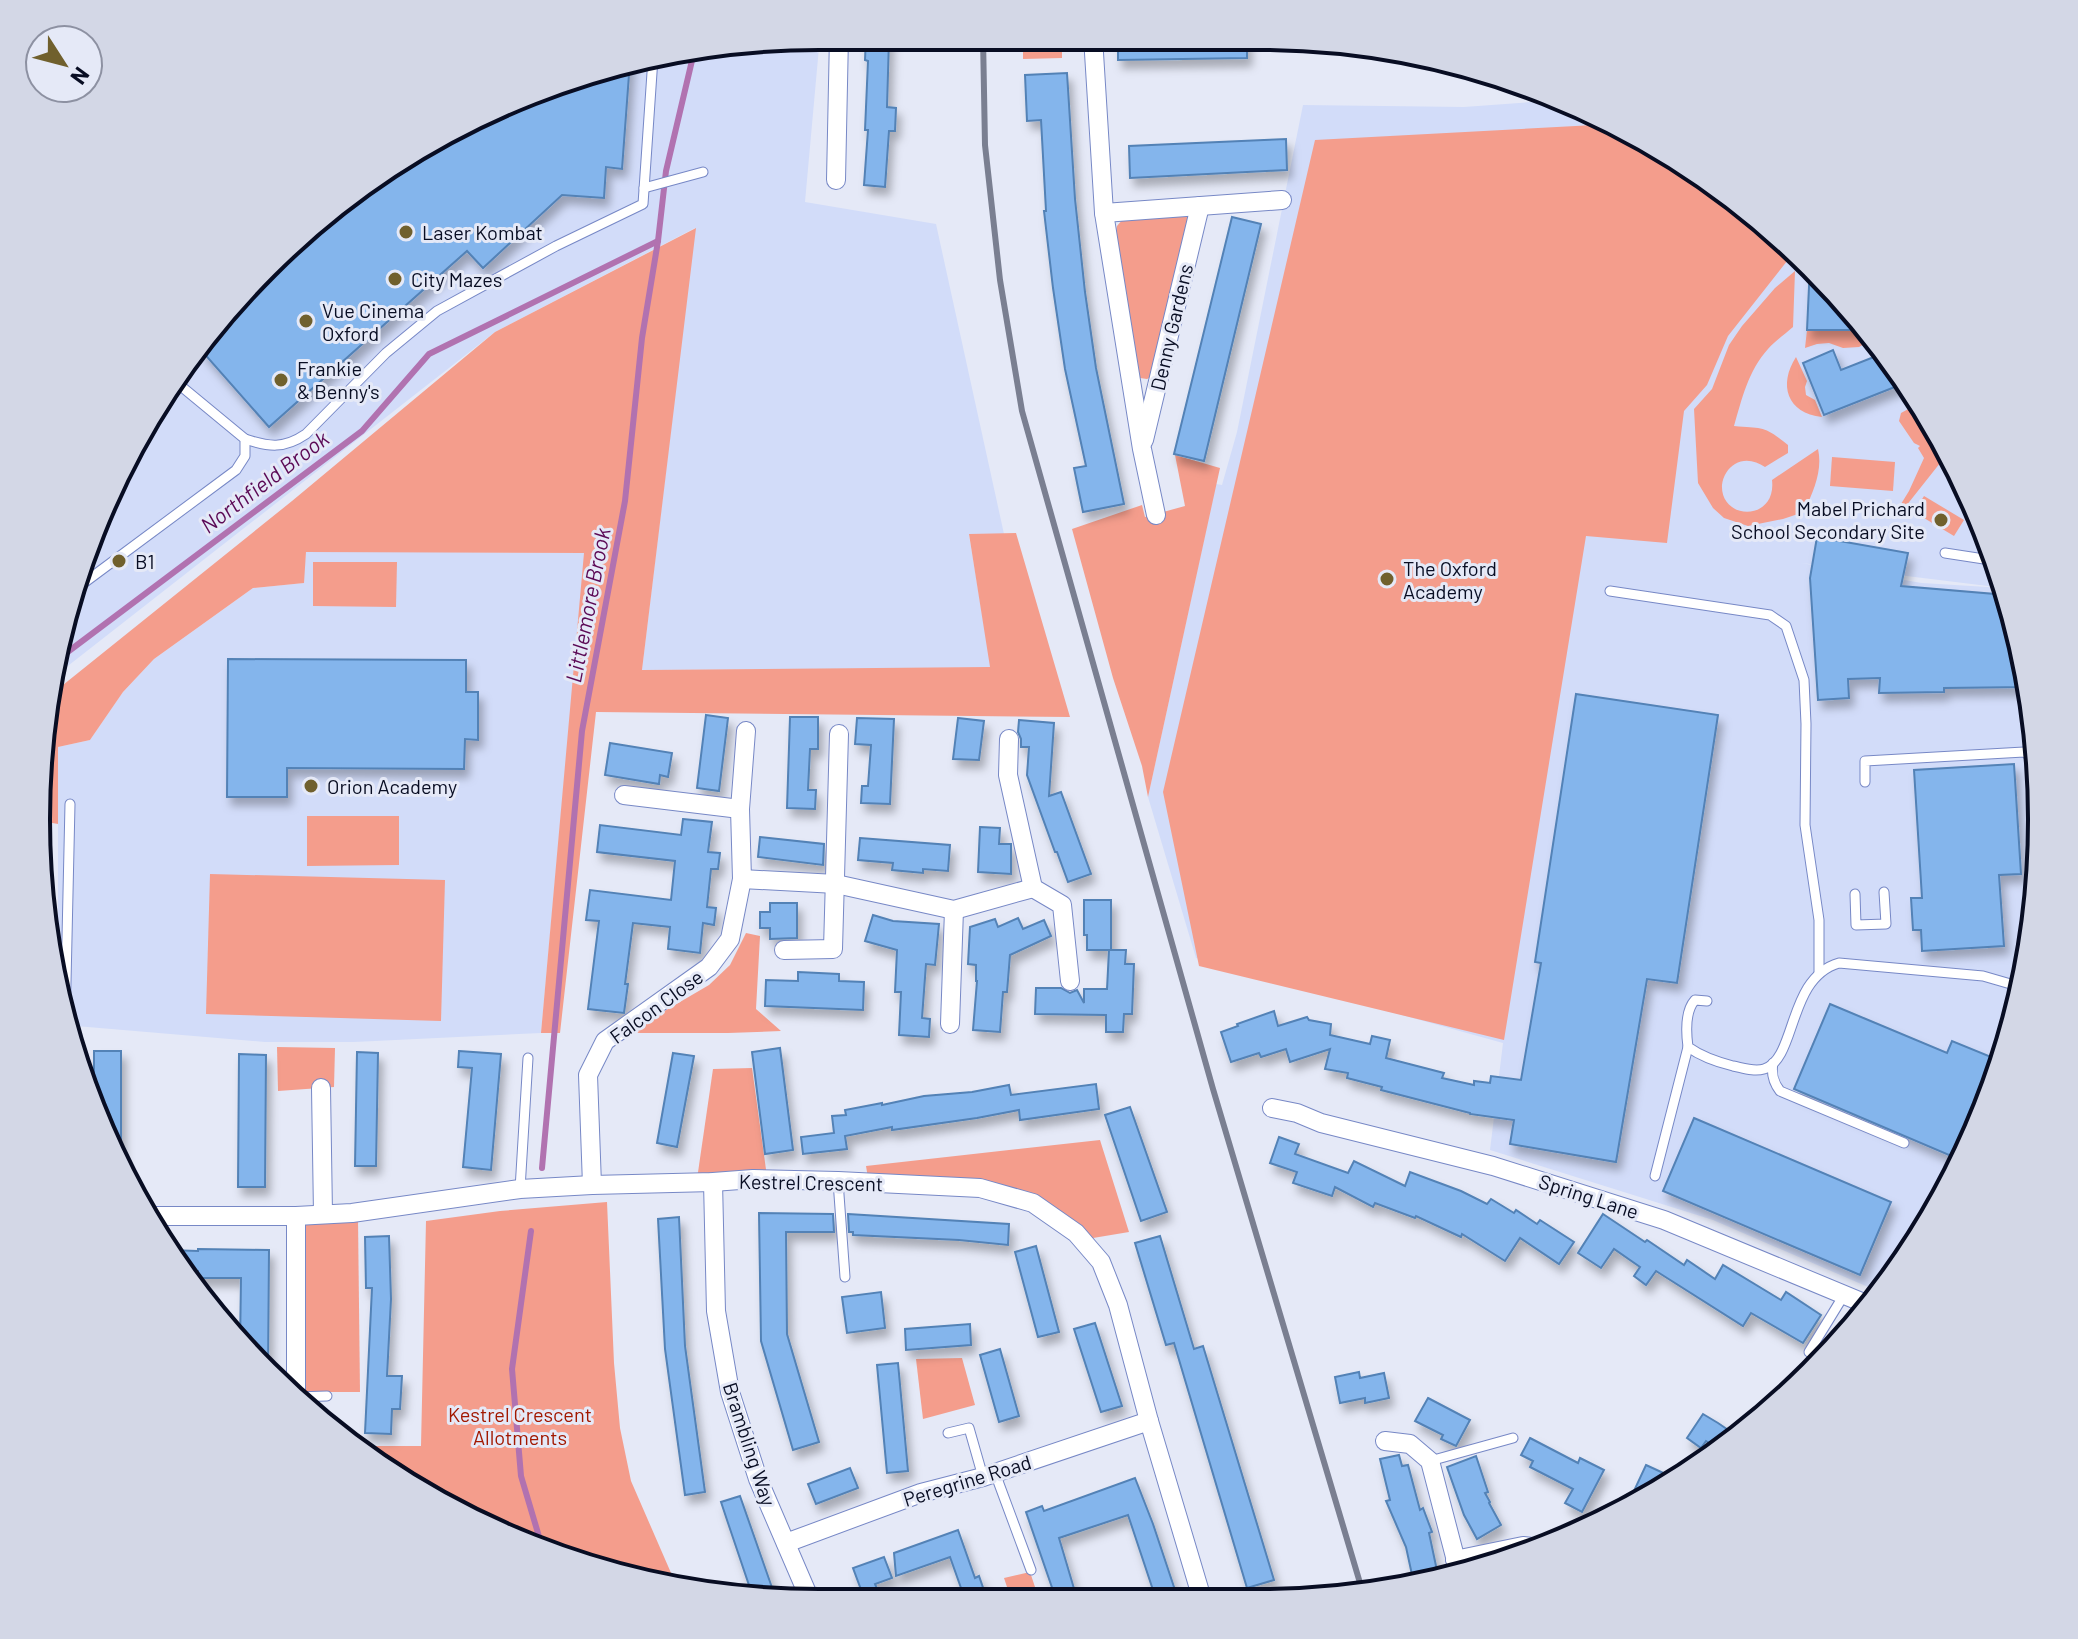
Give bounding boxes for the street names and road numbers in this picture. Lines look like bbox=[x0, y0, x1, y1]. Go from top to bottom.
street label: Denny Gardens bbox=[1145, 261, 1197, 393]
street label: Falcon Close bbox=[605, 964, 707, 1048]
street label: Kestrel Crescent bbox=[739, 1169, 883, 1195]
street label: Spring Lane bbox=[1536, 1169, 1642, 1223]
street label: Brambling Way bbox=[719, 1379, 781, 1509]
street label: Peregrine Road bbox=[900, 1449, 1034, 1511]

